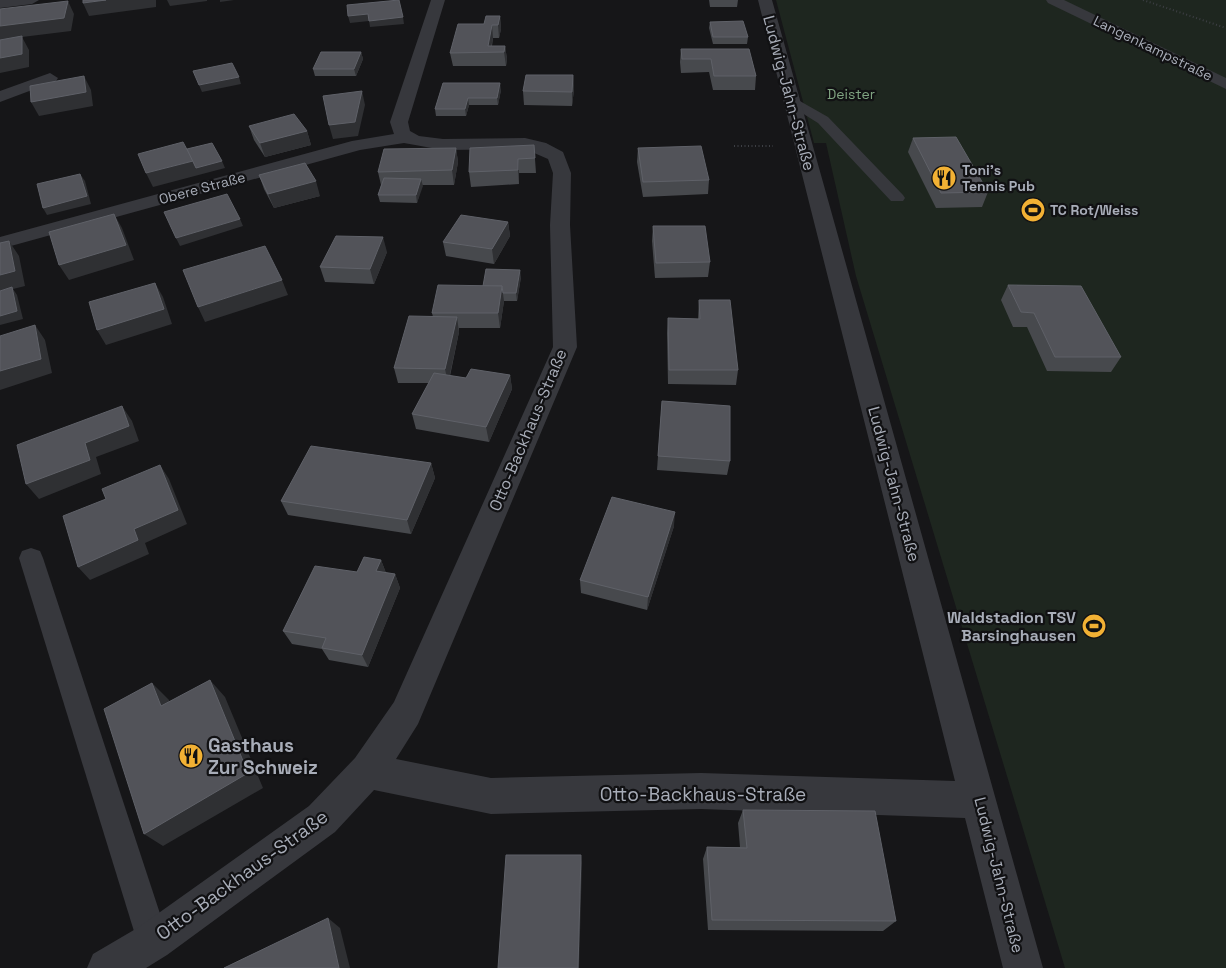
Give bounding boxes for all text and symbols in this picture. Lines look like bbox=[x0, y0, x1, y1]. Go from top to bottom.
street label: Langenkampstraße bbox=[1090, 11, 1216, 85]
street label: Ludwig-Jahn-Straße bbox=[758, 13, 820, 173]
park label: Deister bbox=[827, 85, 875, 103]
place label: Toni's Tennis Pub bbox=[962, 161, 1035, 195]
restaurant icon: Toni's Tennis Pub bbox=[931, 165, 957, 191]
street label: Obere Straße bbox=[157, 168, 247, 208]
sports icon: TC Rot/Weiss bbox=[1020, 197, 1046, 223]
place label: TC Rot/Weiss bbox=[1050, 201, 1138, 219]
street label: Otto-Backhaus-Straße bbox=[484, 346, 572, 514]
street label: Ludwig-Jahn-Straße bbox=[863, 404, 925, 564]
place label: Waldstadion TSV Barsinghausen bbox=[947, 607, 1076, 646]
sports icon: Waldstadion TSV Barsinghausen bbox=[1081, 613, 1107, 639]
place label: Gasthaus Zur Schweiz bbox=[208, 733, 318, 780]
restaurant icon: Gasthaus Zur Schweiz bbox=[178, 743, 204, 769]
street label: Otto-Backhaus-Straße bbox=[600, 782, 806, 807]
street label: Ludwig-Jahn-Straße bbox=[969, 795, 1029, 955]
street label: Otto-Backhaus-Straße bbox=[151, 804, 333, 946]

